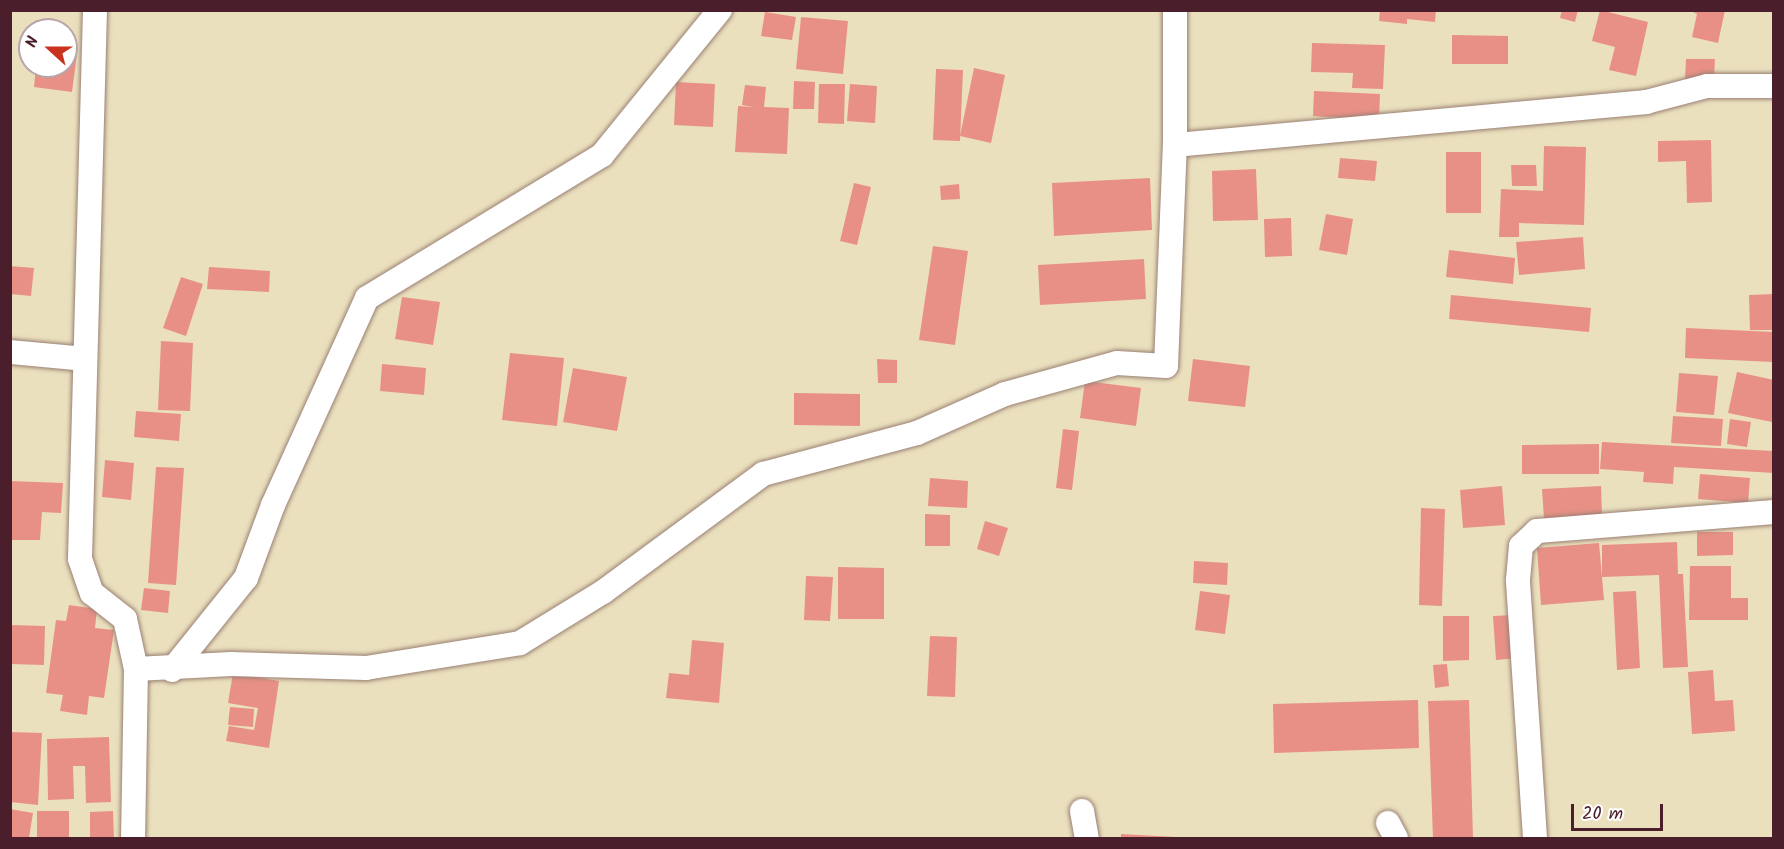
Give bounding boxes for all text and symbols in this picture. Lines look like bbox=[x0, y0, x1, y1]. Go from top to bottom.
north arrow bbox=[18, 18, 78, 78]
text: N bbox=[19, 33, 46, 51]
scale bar bbox=[1574, 792, 1666, 830]
text: 20 m bbox=[1582, 800, 1623, 829]

